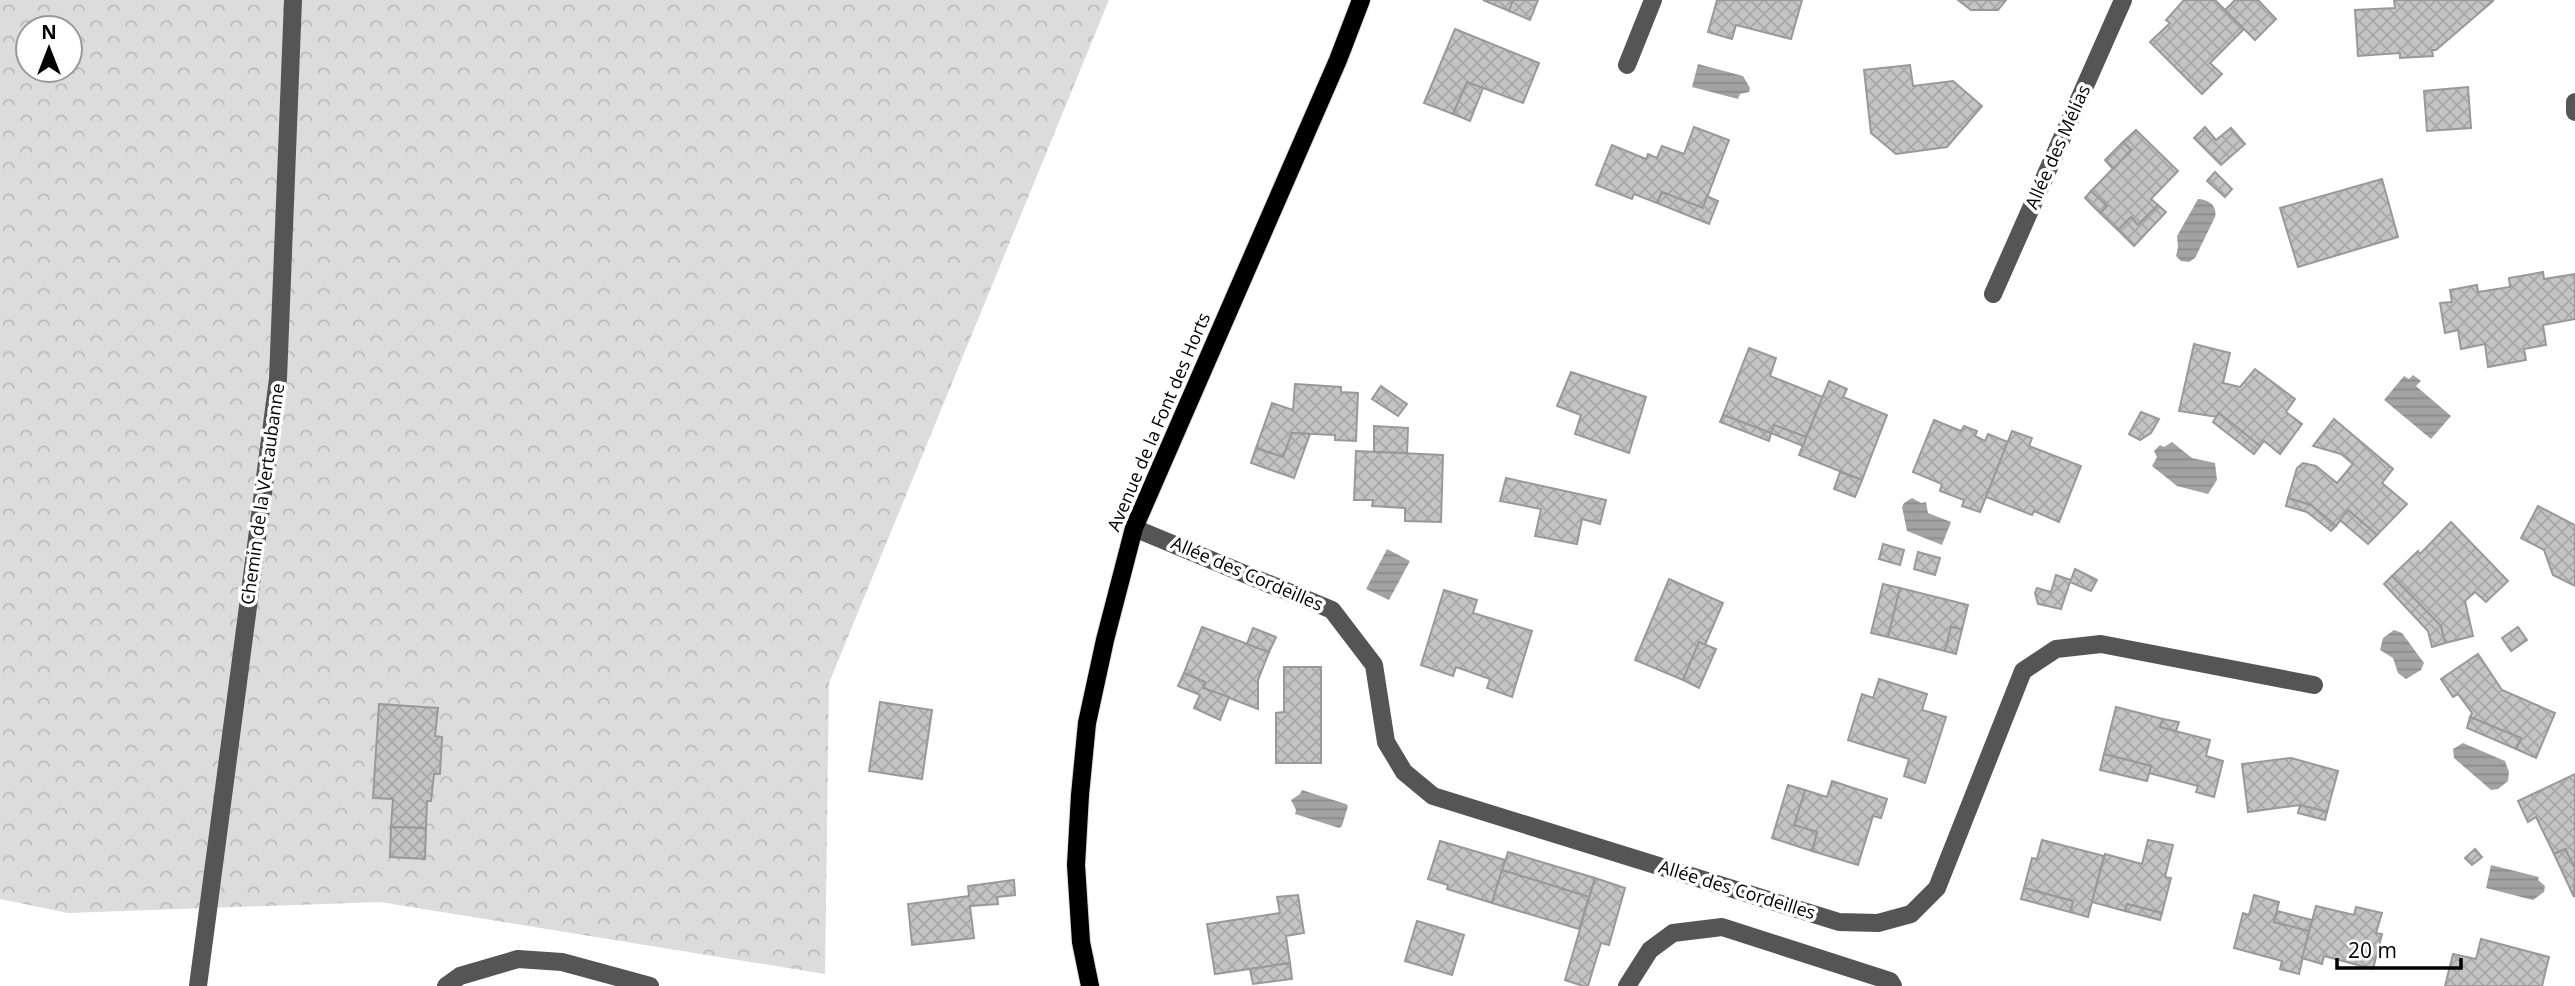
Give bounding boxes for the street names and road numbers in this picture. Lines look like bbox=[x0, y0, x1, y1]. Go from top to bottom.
street label: Allée des Mélias bbox=[2019, 81, 2095, 213]
street label: Avenue de la Font des Horts bbox=[1101, 309, 1215, 535]
street label: Chemin de la Vertaubanne bbox=[235, 382, 289, 606]
street label: Allée des Cordeilles bbox=[1168, 530, 1327, 616]
street label: Allée des Cordeilles bbox=[1656, 854, 1819, 924]

